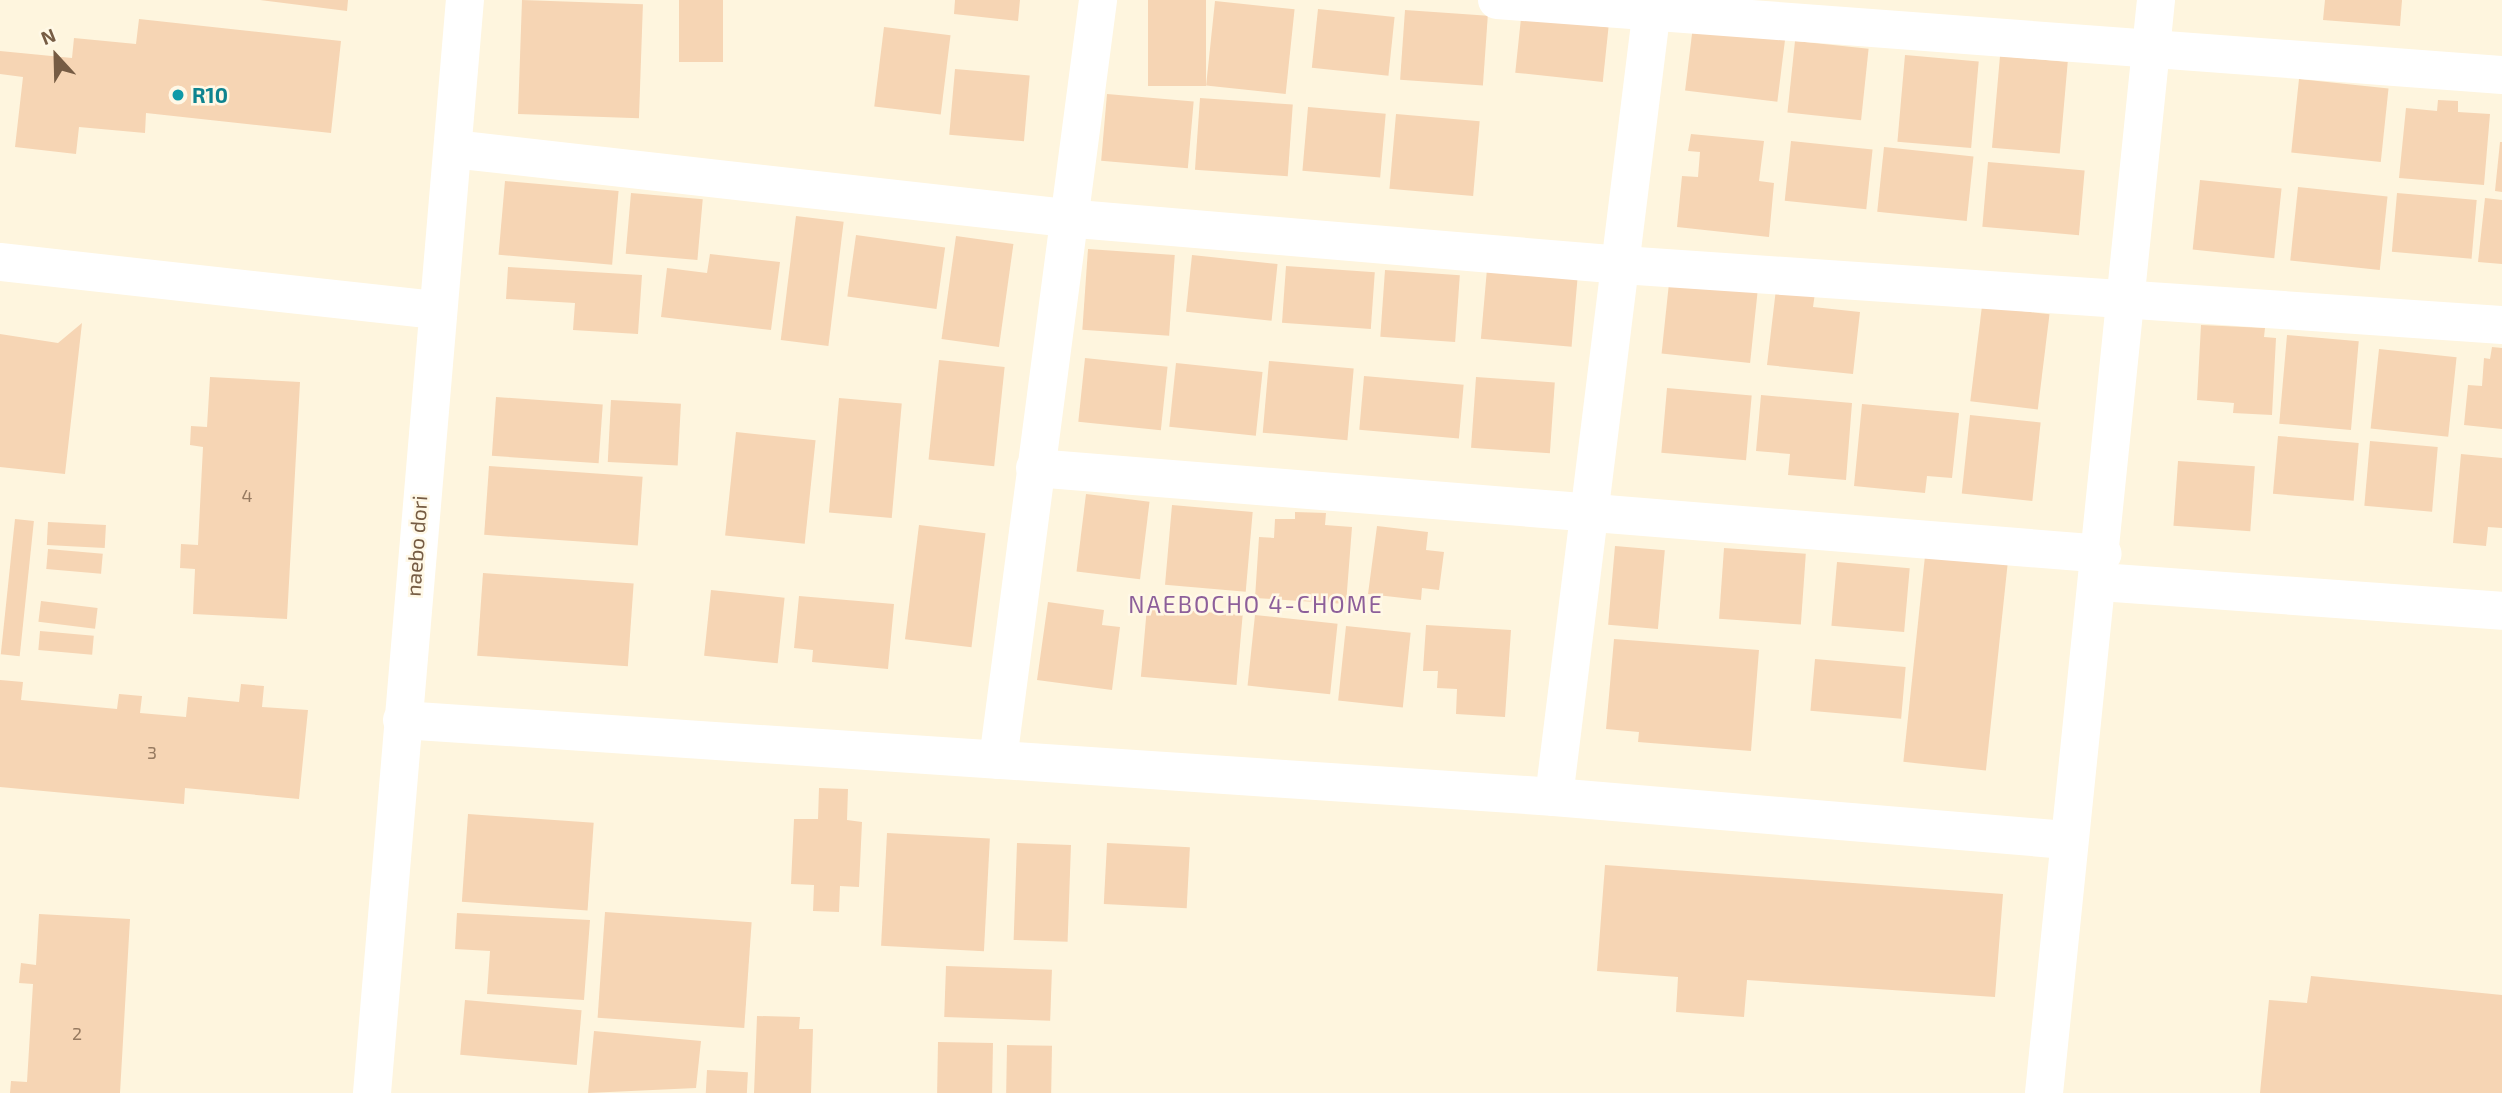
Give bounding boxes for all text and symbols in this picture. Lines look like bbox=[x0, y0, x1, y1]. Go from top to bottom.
north arrow bbox=[21, 21, 91, 91]
text: N bbox=[37, 23, 59, 49]
place label: R10 bbox=[192, 82, 228, 108]
marker: R10 bbox=[170, 87, 186, 103]
house number: 4 bbox=[241, 484, 253, 506]
street label: naebo dori bbox=[400, 495, 432, 597]
district label: NAEBOCHO 4-CHOME bbox=[1130, 590, 1382, 618]
house number: 3 bbox=[147, 741, 157, 763]
house number: 2 bbox=[72, 1022, 82, 1044]

